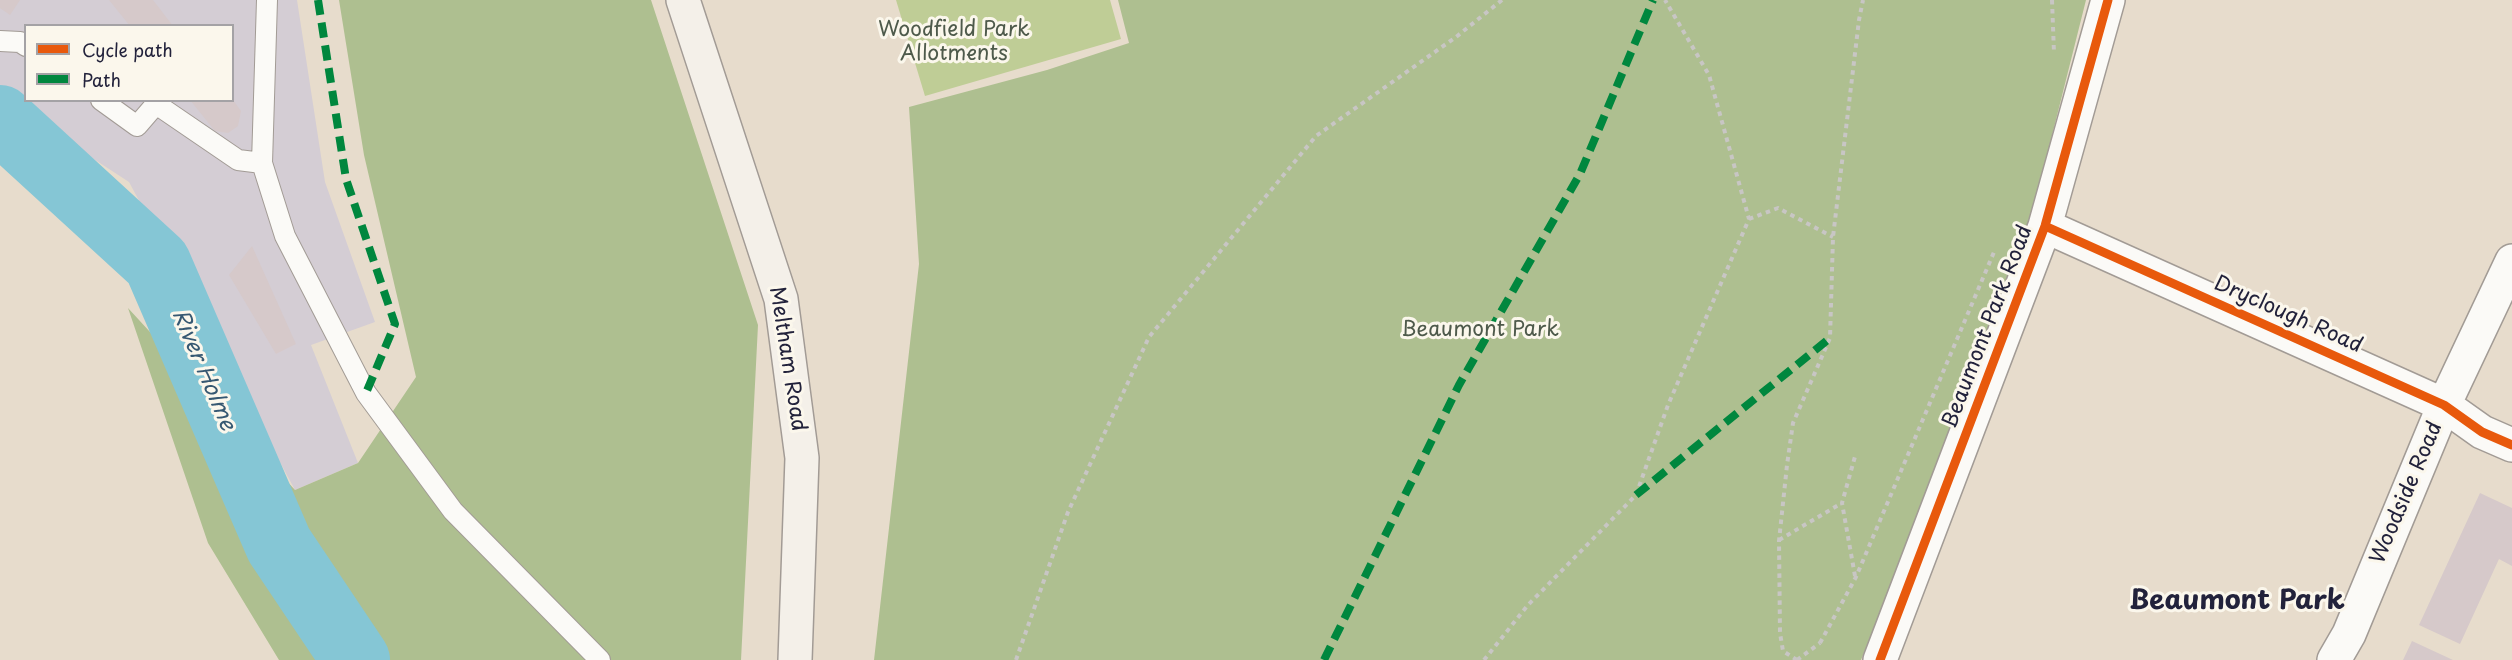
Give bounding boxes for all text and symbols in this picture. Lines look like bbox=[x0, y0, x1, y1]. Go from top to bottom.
park label: Woodfield Park Allotments bbox=[878, 17, 1030, 67]
legend bbox=[24, 24, 234, 102]
text: Cycle path bbox=[82, 36, 173, 63]
text: Path bbox=[82, 66, 121, 93]
street label: Beaumont Park Road bbox=[1938, 222, 2038, 432]
street label: Dryclough Road bbox=[2210, 271, 2366, 359]
street label: Meltham Road bbox=[763, 285, 811, 433]
water label: River Holme bbox=[166, 305, 240, 435]
park label: Beaumont Park bbox=[1401, 317, 1559, 343]
street label: Woodside Road bbox=[2366, 418, 2448, 568]
district label: Beaumont Park bbox=[2129, 586, 2345, 618]

